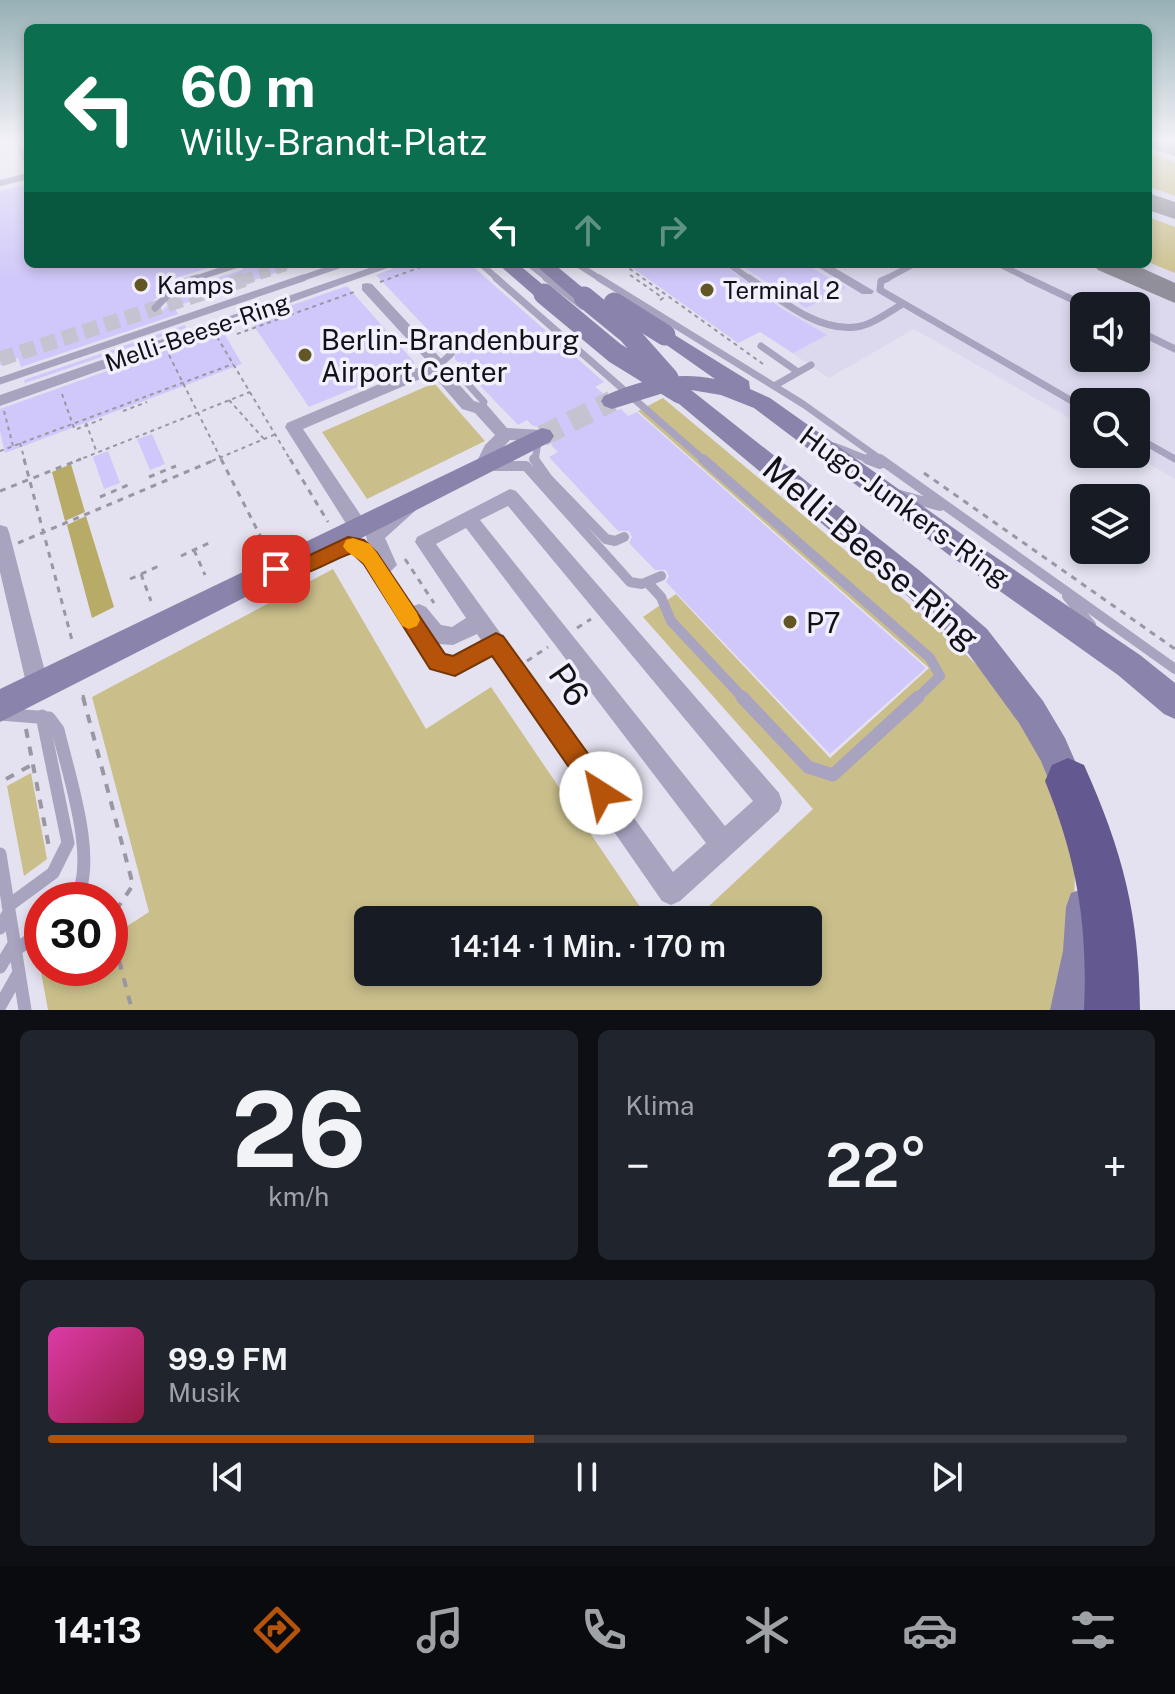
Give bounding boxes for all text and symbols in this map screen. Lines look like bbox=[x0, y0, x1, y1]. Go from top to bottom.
text: 60 m bbox=[180, 54, 316, 120]
icon: left bbox=[48, 56, 152, 160]
text: Willy-Brandt-Platz bbox=[180, 121, 487, 163]
icon: left bbox=[482, 208, 526, 252]
icon: ahead bbox=[566, 208, 610, 252]
icon: right bbox=[650, 208, 694, 252]
place label: Kamps bbox=[157, 271, 234, 299]
marker: Kamps bbox=[132, 276, 150, 294]
place label: Terminal 2 bbox=[723, 276, 840, 304]
marker: Terminal 2 bbox=[698, 281, 716, 299]
street label: Melli-Beese-Ring bbox=[101, 287, 293, 377]
map controls bbox=[1070, 292, 1150, 564]
button: sound bbox=[1070, 292, 1150, 372]
place label: Berlin-Brandenburg Airport Center bbox=[321, 323, 579, 388]
marker: Berlin-Brandenburg Airport Center bbox=[296, 346, 314, 364]
button: search bbox=[1070, 388, 1150, 468]
street label: Hugo-Junkers-Ring bbox=[794, 419, 1016, 593]
street label: Melli-Beese-Ring bbox=[755, 448, 987, 658]
button: layers bbox=[1070, 484, 1150, 564]
pin bbox=[242, 535, 310, 603]
icon: arrive bbox=[254, 547, 298, 591]
place label: P7 bbox=[806, 606, 841, 639]
marker: P7 bbox=[781, 613, 799, 631]
street label: P6 bbox=[540, 656, 598, 714]
position arrow bbox=[559, 751, 643, 835]
speed limit sign: 30 bbox=[24, 882, 128, 986]
text: 14:14 · 1 Min. · 170 m bbox=[450, 928, 726, 964]
text: 26 bbox=[231, 1068, 366, 1190]
text: Klima bbox=[626, 1090, 694, 1121]
text: 22° bbox=[825, 1130, 927, 1201]
text: − bbox=[626, 1140, 650, 1192]
text: + bbox=[1103, 1140, 1127, 1192]
text: km/h bbox=[268, 1181, 329, 1212]
text: 99.9 FM bbox=[168, 1341, 288, 1377]
text: Musik bbox=[168, 1377, 240, 1408]
icon: previous bbox=[206, 1455, 250, 1499]
icon: pause bbox=[565, 1455, 609, 1499]
icon: next bbox=[925, 1455, 969, 1499]
icon: directions bbox=[249, 1602, 305, 1658]
icon: music bbox=[412, 1602, 468, 1658]
icon: phone bbox=[576, 1602, 632, 1658]
icon: climate bbox=[739, 1602, 795, 1658]
icon: car bbox=[902, 1602, 958, 1658]
icon: filters bbox=[1065, 1602, 1121, 1658]
text: 14:13 bbox=[54, 1609, 142, 1651]

